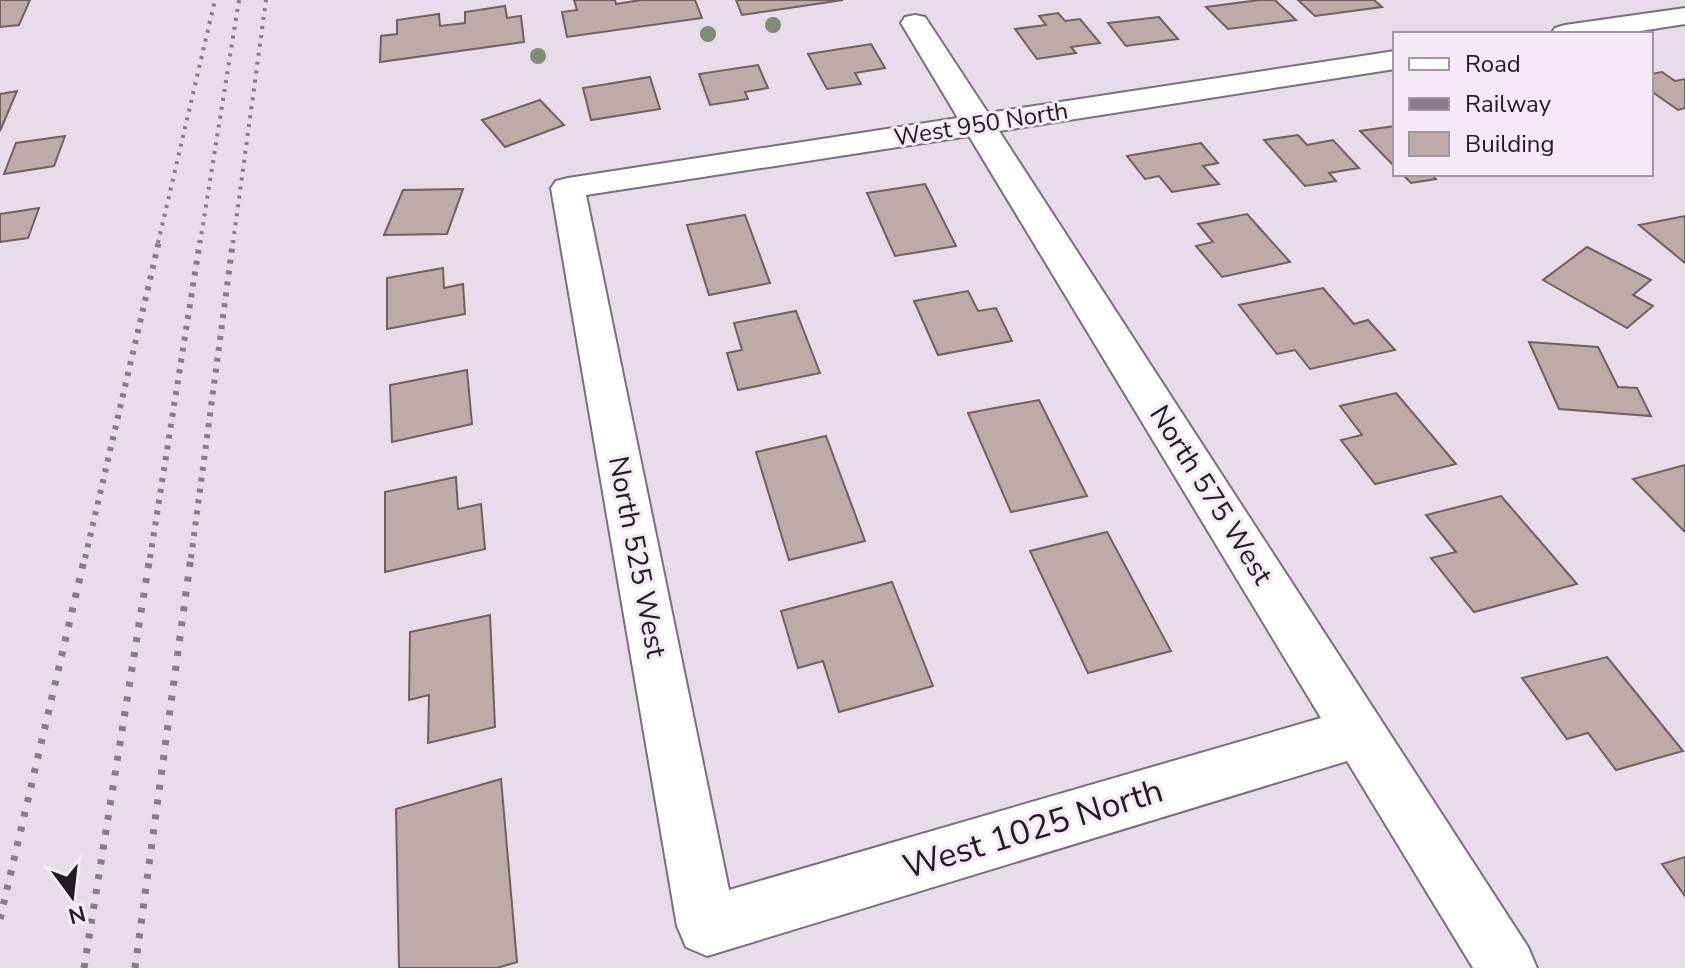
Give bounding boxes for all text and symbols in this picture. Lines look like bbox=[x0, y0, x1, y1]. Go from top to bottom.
legend bbox=[1393, 32, 1653, 176]
text: Road bbox=[1465, 48, 1521, 80]
text: Railway bbox=[1465, 88, 1552, 120]
street label: West 950 North bbox=[892, 94, 1070, 154]
text: Building bbox=[1465, 128, 1555, 160]
street label: North 575 West bbox=[1141, 398, 1281, 592]
street label: North 525 West bbox=[599, 453, 675, 661]
street label: West 1025 North bbox=[898, 768, 1168, 890]
north arrow bbox=[32, 856, 112, 936]
text: N bbox=[65, 898, 89, 931]

